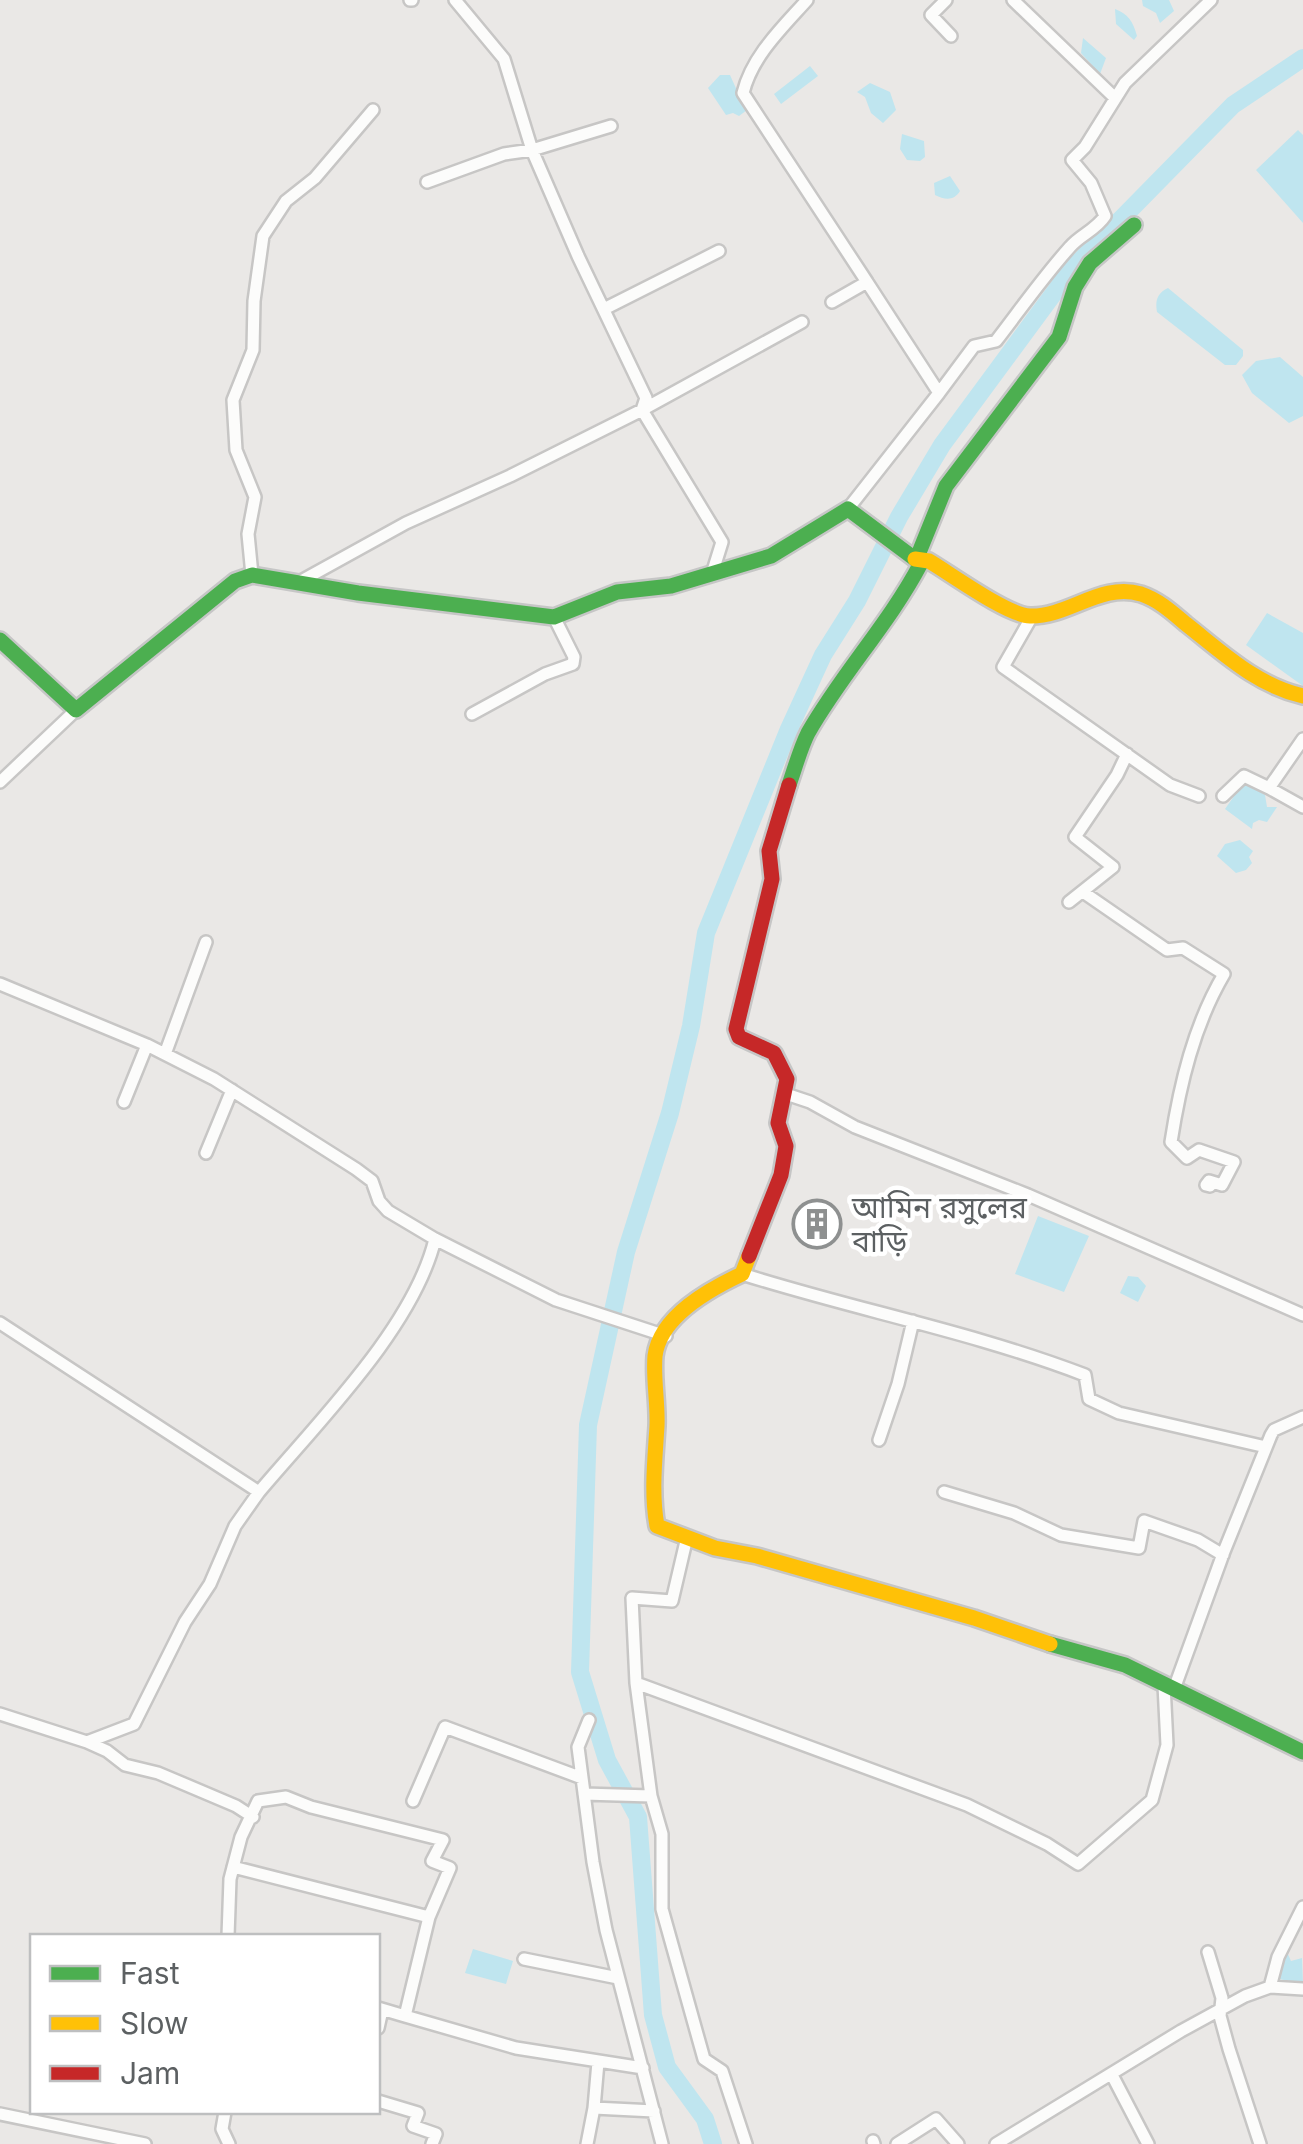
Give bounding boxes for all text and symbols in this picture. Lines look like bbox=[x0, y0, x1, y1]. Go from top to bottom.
place label: আমিন রসুলের বাড়ি bbox=[851, 1189, 1028, 1259]
building icon: আমিন রসুলের বাড়ি bbox=[791, 1198, 843, 1250]
legend bbox=[30, 1934, 380, 2114]
text: Fast bbox=[120, 1955, 180, 1991]
text: Slow bbox=[120, 2005, 189, 2041]
text: Jam bbox=[120, 2055, 180, 2091]

